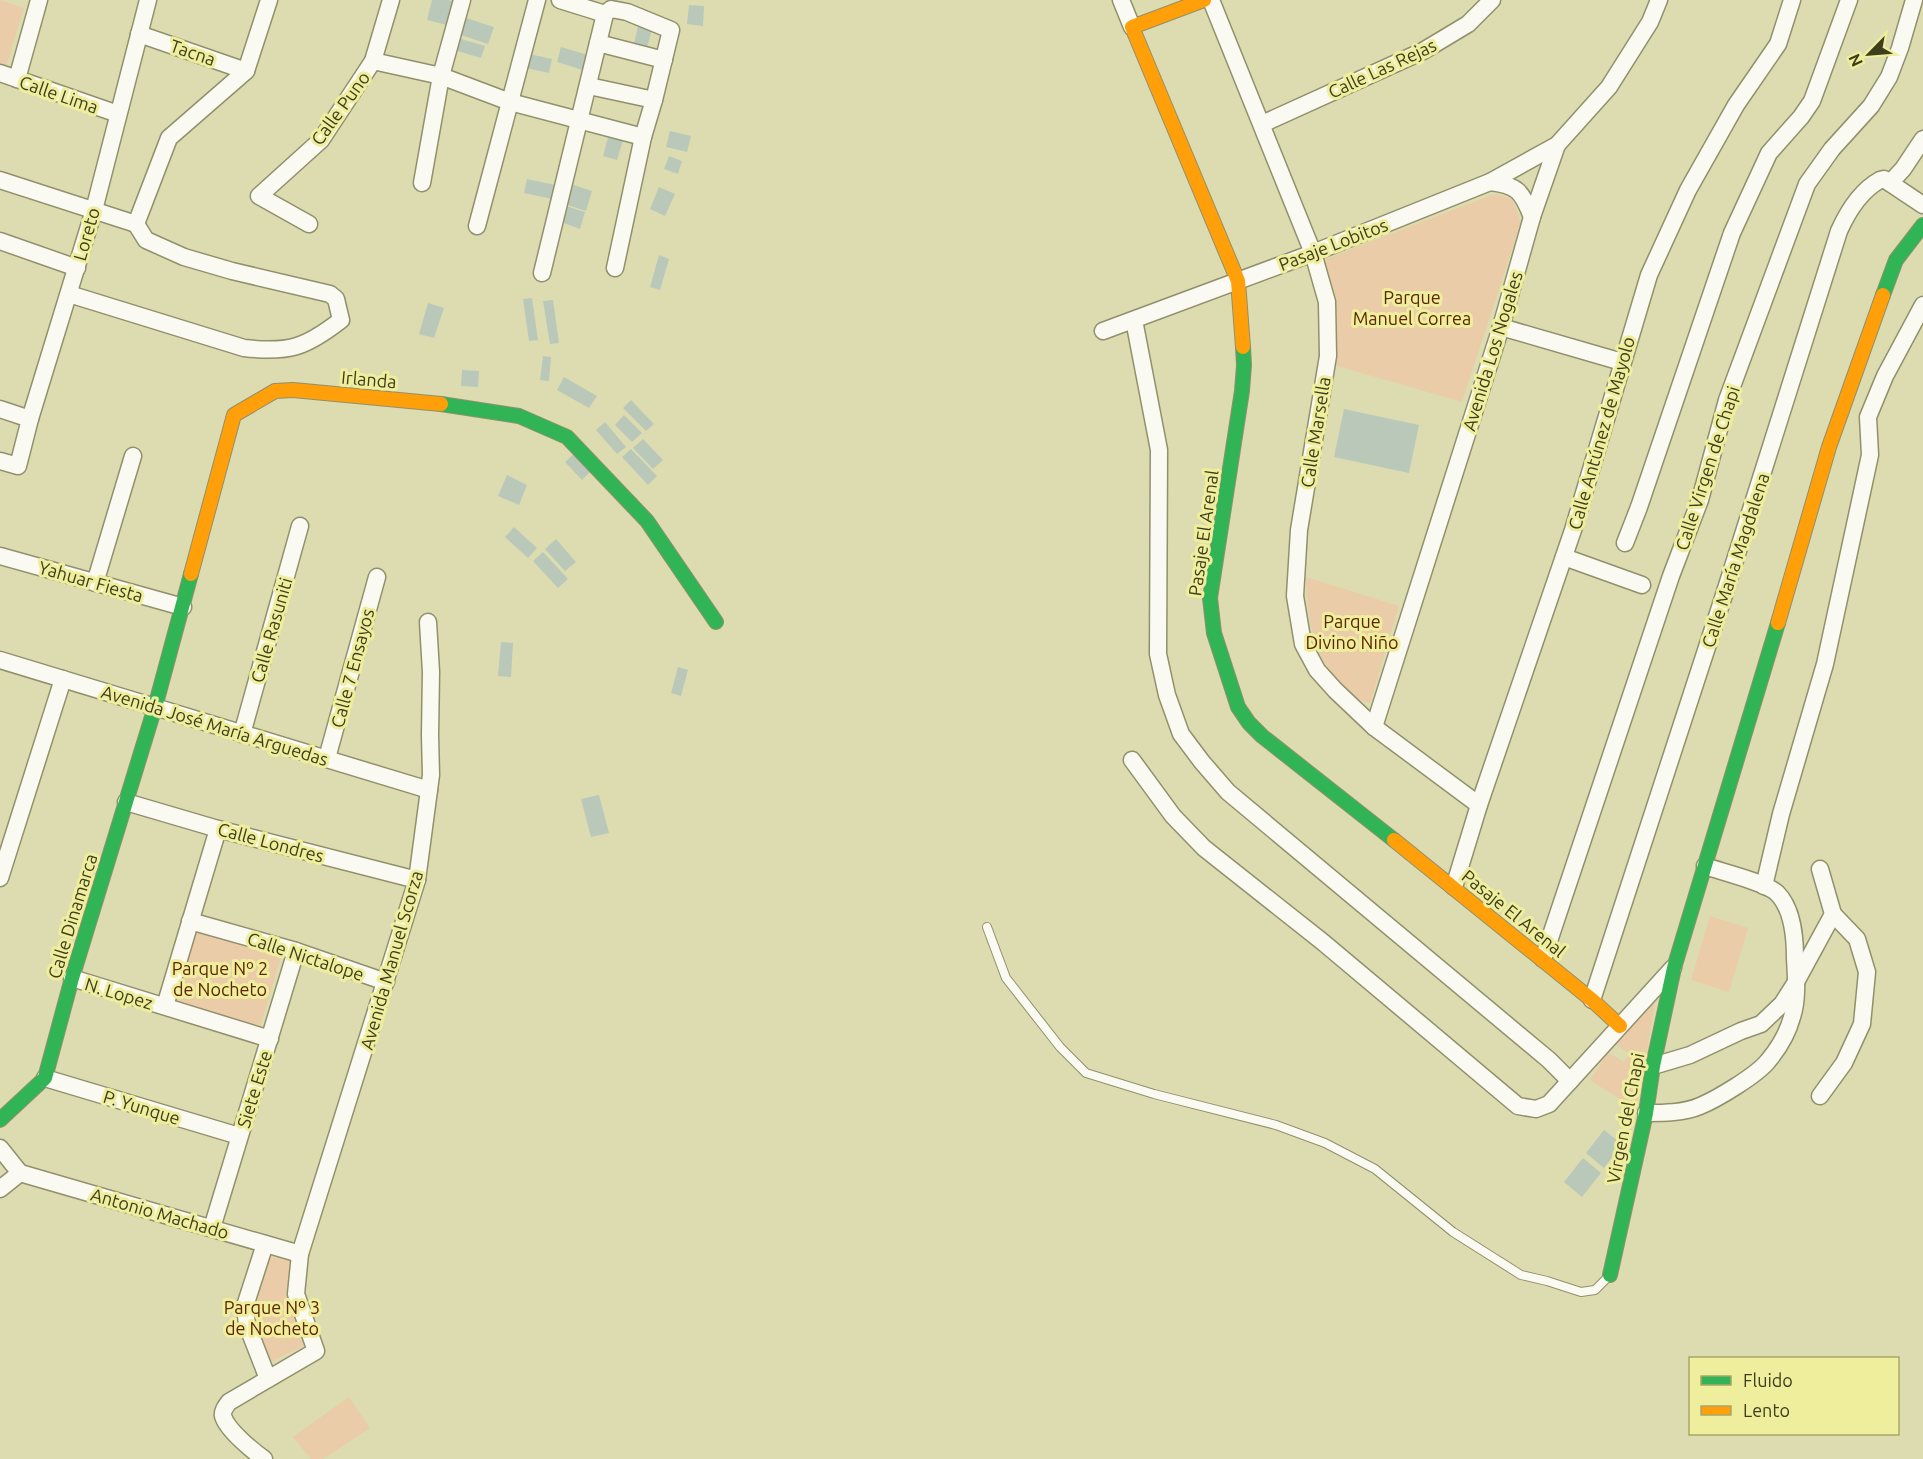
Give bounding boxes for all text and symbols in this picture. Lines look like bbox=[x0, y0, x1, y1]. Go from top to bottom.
north arrow bbox=[1839, 24, 1899, 84]
street label: Calle Las Rejas bbox=[1325, 34, 1439, 102]
street label: Tacna bbox=[168, 35, 218, 69]
text: N bbox=[1845, 51, 1866, 70]
street label: Calle Puno bbox=[307, 67, 373, 149]
street label: Calle Lima bbox=[17, 71, 101, 117]
street label: Loreto bbox=[69, 205, 103, 263]
street label: Pasaje Lobitos bbox=[1276, 214, 1391, 274]
street label: Avenida Los Nogales bbox=[1458, 269, 1526, 433]
park label: Parque Manuel Correa bbox=[1353, 287, 1471, 328]
street label: Calle Antúnez de Mayolo bbox=[1564, 334, 1638, 532]
street label: Irlanda bbox=[340, 367, 398, 391]
street label: Calle Marsella bbox=[1296, 375, 1334, 489]
street label: Calle Virgen de Chapi bbox=[1671, 383, 1743, 553]
street label: Pasaje El Arenal bbox=[1184, 468, 1222, 597]
street label: Calle María Magdalena bbox=[1697, 470, 1773, 650]
street label: Yahuar Fiesta bbox=[36, 557, 146, 605]
street label: Calle Rasuniti bbox=[246, 575, 296, 685]
street label: Calle 7 Ensayos bbox=[326, 606, 378, 730]
park label: Parque Divino Niño bbox=[1305, 611, 1399, 652]
street label: Avenida José María Arguedas bbox=[99, 681, 331, 769]
street label: Calle Londres bbox=[216, 818, 326, 866]
street label: Calle Dinamarca bbox=[43, 851, 101, 981]
street label: Pasaje El Arenal bbox=[1458, 865, 1570, 961]
street label: Avenida Manuel Scorza bbox=[356, 868, 426, 1052]
street label: Calle Nictalope bbox=[245, 928, 367, 984]
park label: Parque Nº 2 de Nocheto bbox=[172, 958, 268, 999]
street label: N. Lopez bbox=[83, 973, 155, 1013]
street label: Siete Este bbox=[233, 1048, 275, 1130]
street label: Virgen del Chapi bbox=[1603, 1051, 1647, 1185]
street label: P. Yunque bbox=[101, 1086, 183, 1128]
street label: Antonio Machado bbox=[89, 1184, 231, 1242]
park label: Parque Nº 3 de Nocheto bbox=[224, 1297, 320, 1338]
legend bbox=[1689, 1357, 1899, 1435]
text: Fluido bbox=[1743, 1370, 1793, 1390]
text: Lento bbox=[1743, 1400, 1790, 1420]

